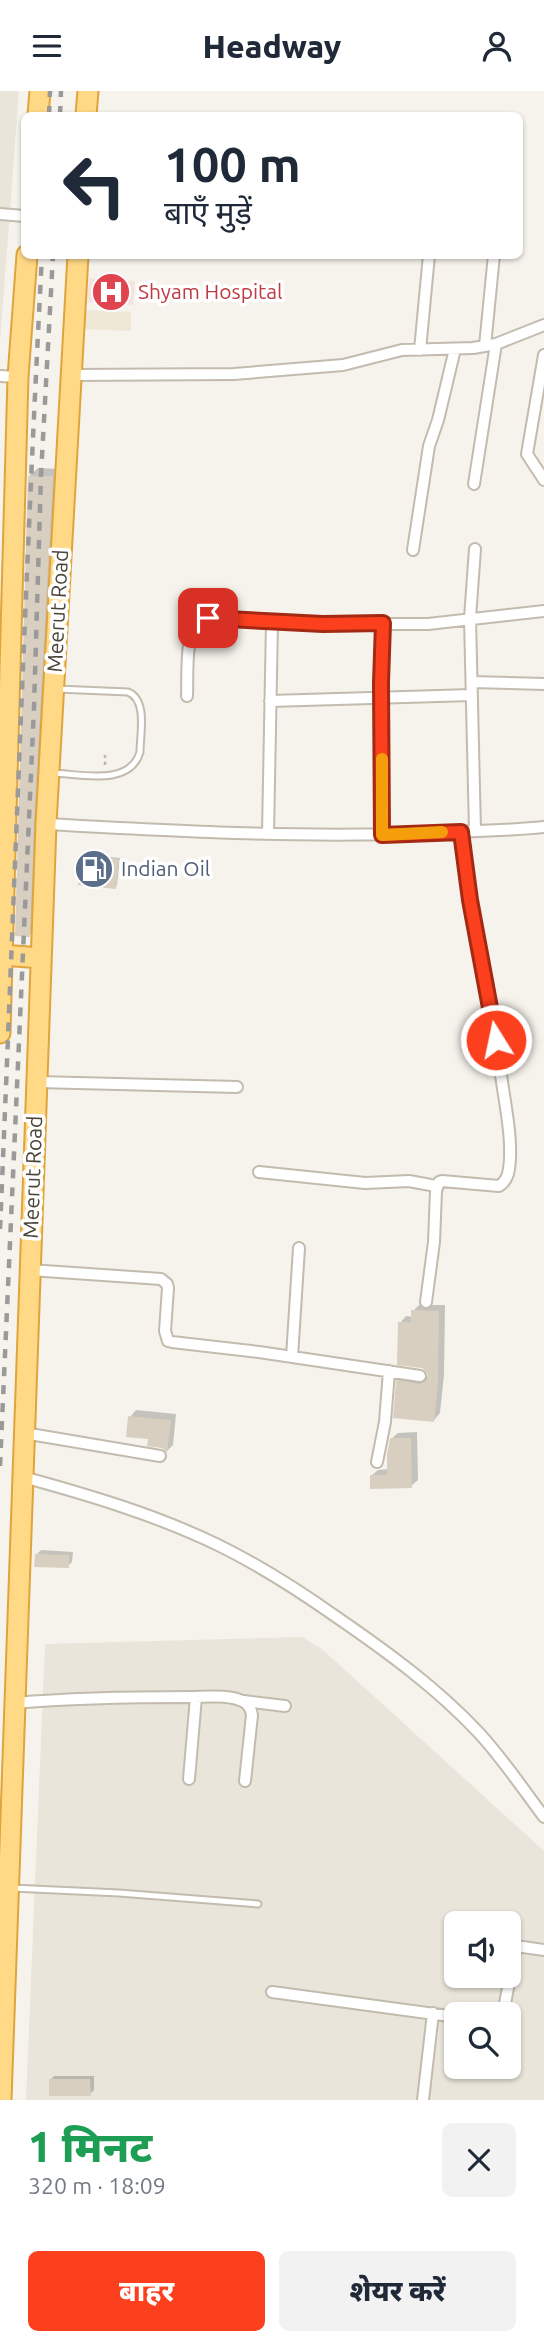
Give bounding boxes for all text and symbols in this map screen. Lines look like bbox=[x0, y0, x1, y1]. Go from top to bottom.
icon: menu bbox=[28, 27, 66, 65]
icon: person bbox=[478, 27, 516, 65]
text: Headway bbox=[203, 28, 341, 64]
text: 100 m bbox=[164, 136, 301, 191]
icon: left bbox=[49, 140, 140, 231]
text: बाएँ मुड़ें bbox=[164, 194, 252, 230]
hospital icon: Shyam Hospital bbox=[90, 271, 132, 313]
place label: Shyam Hospital bbox=[138, 279, 283, 303]
street label: Meerut Road bbox=[42, 549, 72, 673]
pin bbox=[178, 588, 238, 648]
icon: arrive bbox=[189, 599, 227, 637]
fuel station icon: Indian Oil bbox=[73, 848, 115, 890]
place label: Indian Oil bbox=[121, 856, 210, 880]
position arrow bbox=[459, 1003, 533, 1077]
street label: Meerut Road bbox=[18, 1115, 46, 1239]
map controls bbox=[444, 1911, 521, 2079]
button: sound bbox=[444, 1911, 521, 1988]
button: search bbox=[444, 2002, 521, 2079]
text: 1 मिनट bbox=[28, 2123, 152, 2170]
button: close bbox=[442, 2123, 516, 2197]
text: 320 m · 18:09 bbox=[28, 2173, 166, 2198]
button: बाहर bbox=[28, 2251, 265, 2331]
button: शेयर करें bbox=[279, 2251, 516, 2331]

